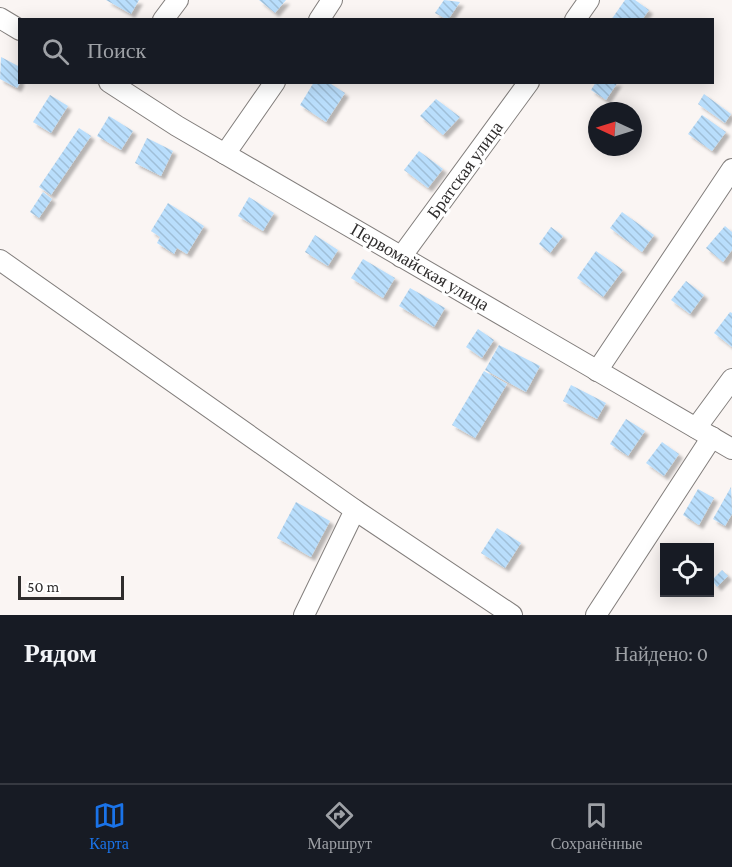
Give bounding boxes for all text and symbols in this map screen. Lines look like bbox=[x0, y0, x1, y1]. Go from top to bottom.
search box bbox=[18, 18, 714, 84]
icon: search bbox=[39, 35, 72, 68]
text: Поиск bbox=[87, 38, 146, 63]
north arrow bbox=[588, 102, 642, 156]
street label: Братская улица bbox=[423, 117, 507, 223]
street label: Первомайская улица bbox=[347, 219, 493, 315]
map controls bbox=[660, 543, 714, 597]
button: locate bbox=[660, 543, 714, 597]
scale bar bbox=[18, 573, 124, 600]
text: 50 m bbox=[27, 578, 59, 595]
text: Рядом bbox=[24, 639, 97, 668]
text: Найдено: 0 bbox=[615, 643, 708, 665]
tab: Карта bbox=[89, 799, 129, 853]
tab: Маршрут bbox=[308, 799, 372, 853]
tab: Сохранённые bbox=[551, 799, 643, 853]

